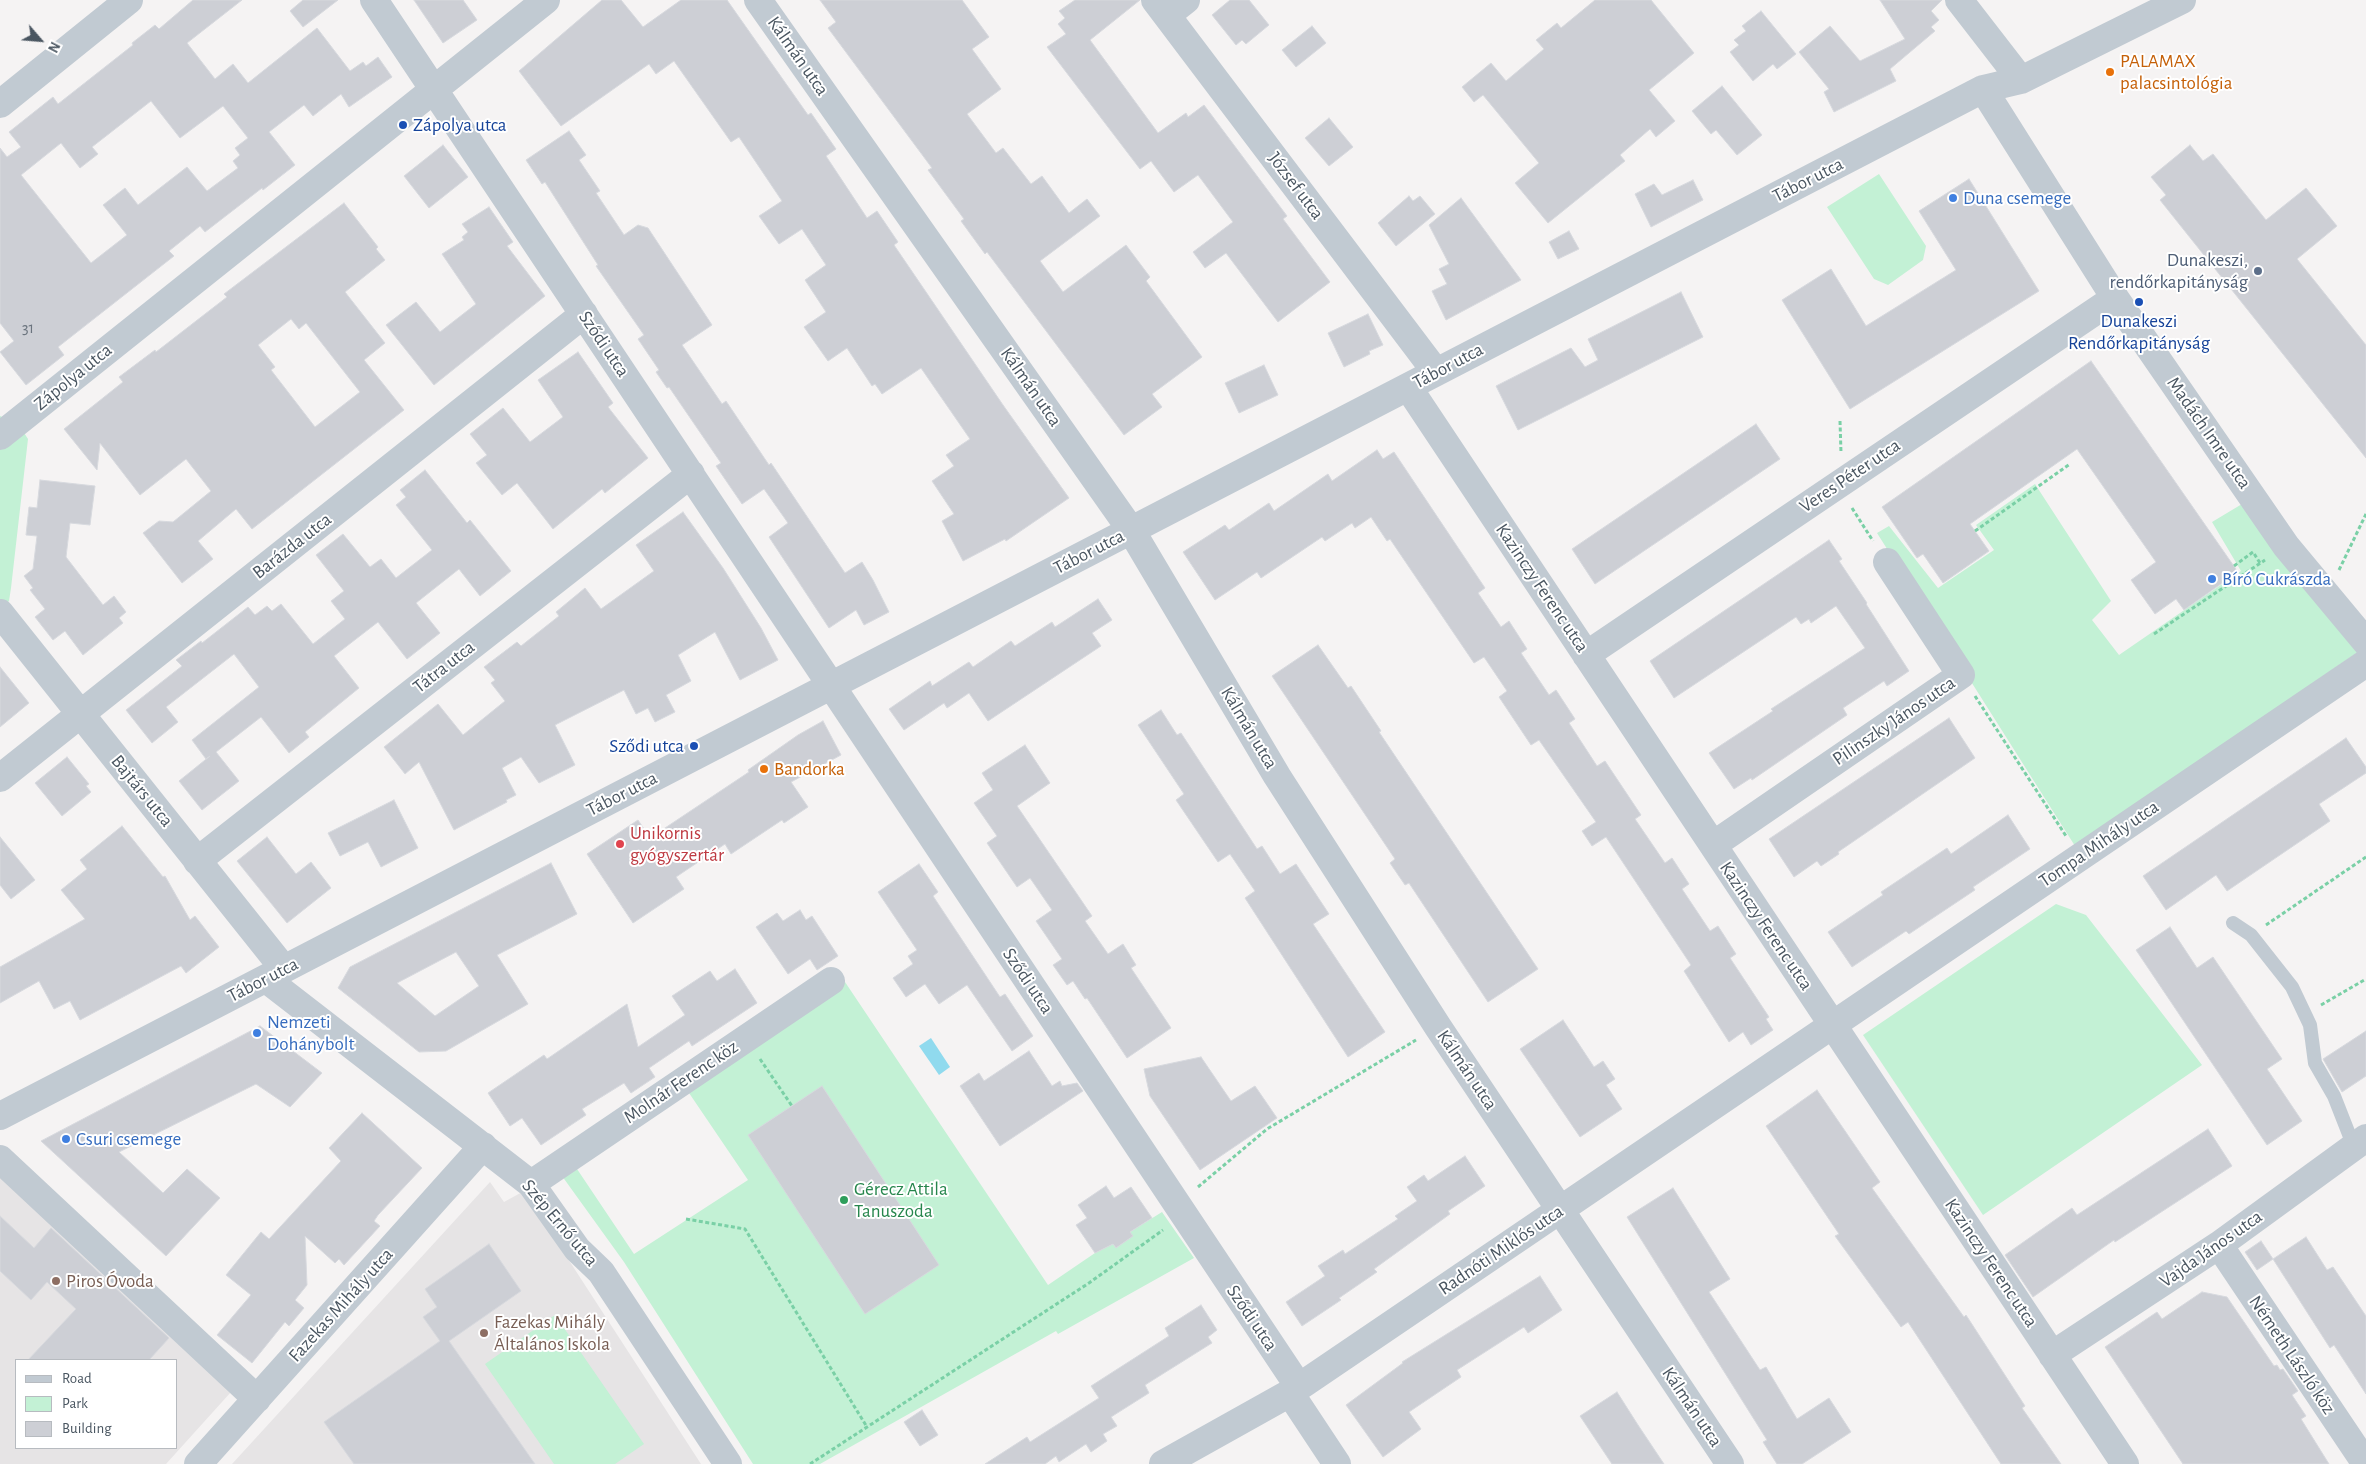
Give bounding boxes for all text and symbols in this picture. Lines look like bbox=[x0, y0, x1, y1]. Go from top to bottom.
street label: Kálmán utca bbox=[762, 12, 834, 100]
north arrow bbox=[15, 15, 65, 65]
text: N bbox=[45, 39, 62, 54]
place label: PALAMAX palacsintológia bbox=[2120, 50, 2232, 94]
marker: PALAMAX palacsintológia bbox=[2104, 66, 2116, 78]
place label: Zápolya utca bbox=[413, 114, 507, 136]
marker: Zápolya utca bbox=[397, 119, 409, 131]
street label: József utca bbox=[1263, 148, 1329, 224]
street label: Tábor utca bbox=[1769, 153, 1847, 207]
place label: Duna csemege bbox=[1963, 187, 2071, 209]
marker: Duna csemege bbox=[1947, 192, 1959, 204]
place label: Dunakeszi, rendőrkapitányság bbox=[2110, 249, 2248, 293]
marker: Dunakeszi, rendőrkapitányság bbox=[2252, 265, 2264, 277]
marker: Dunakeszi Rendőrkapitányság bbox=[2133, 296, 2145, 308]
street label: Sződi utca bbox=[574, 307, 634, 381]
place label: Dunakeszi Rendőrkapitányság bbox=[2068, 310, 2210, 354]
house number: 31 bbox=[22, 318, 34, 338]
street label: Tábor utca bbox=[1409, 338, 1487, 394]
street label: Zápolya utca bbox=[29, 339, 117, 415]
street label: Kálmán utca bbox=[995, 343, 1067, 431]
street label: Madách Imre utca bbox=[2162, 372, 2256, 494]
street label: Veres Péter utca bbox=[1795, 434, 1905, 518]
street label: Barázda utca bbox=[248, 508, 336, 584]
street label: Kazinczy Ferenc utca bbox=[1490, 519, 1594, 657]
street label: Tábor utca bbox=[1050, 525, 1128, 579]
place label: Bíró Cukrászda bbox=[2222, 568, 2331, 590]
marker: Bíró Cukrászda bbox=[2206, 573, 2218, 585]
street label: Tátra utca bbox=[409, 636, 479, 698]
street label: Pilinszky János utca bbox=[1828, 672, 1960, 770]
street label: Kálmán utca bbox=[1216, 683, 1282, 773]
place label: Sződi utca bbox=[609, 735, 684, 757]
marker: Sződi utca bbox=[688, 740, 700, 752]
street label: Bajtárs utca bbox=[106, 750, 178, 832]
place label: Bandorka bbox=[774, 758, 845, 780]
marker: Bandorka bbox=[758, 763, 770, 775]
street label: Tábor utca bbox=[583, 767, 661, 821]
street label: Tompa Mihály utca bbox=[2035, 796, 2163, 892]
place label: Unikornis gyógyszertár bbox=[630, 822, 724, 866]
marker: Unikornis gyógyszertár bbox=[614, 838, 626, 850]
street label: Kazinczy Ferenc utca bbox=[1714, 857, 1818, 995]
street label: Sződi utca bbox=[998, 944, 1058, 1018]
street label: Tábor utca bbox=[224, 953, 302, 1007]
place label: Nemzeti Dohánybolt bbox=[267, 1011, 354, 1055]
street label: Kálmán utca bbox=[1432, 1026, 1502, 1114]
marker: Nemzeti Dohánybolt bbox=[251, 1027, 263, 1039]
street label: Molnár Ferenc köz bbox=[619, 1035, 743, 1129]
place label: Csuri csemege bbox=[76, 1128, 181, 1150]
marker: Csuri csemege bbox=[60, 1133, 72, 1145]
street label: Szép Ernő utca bbox=[517, 1175, 603, 1271]
place label: Gérecz Attila Tanuszoda bbox=[854, 1178, 948, 1222]
marker: Gérecz Attila Tanuszoda bbox=[838, 1194, 850, 1206]
street label: Kazinczy Ferenc utca bbox=[1939, 1194, 2043, 1332]
street label: Radnóti Miklós utca bbox=[1434, 1200, 1568, 1300]
street label: Vajda János utca bbox=[2155, 1205, 2267, 1293]
street label: Fazekas Mihály utca bbox=[284, 1243, 398, 1367]
place label: Piros Óvoda bbox=[66, 1270, 154, 1292]
marker: Piros Óvoda bbox=[50, 1275, 62, 1287]
street label: Sződi utca bbox=[1222, 1281, 1282, 1355]
street label: Németh László köz bbox=[2244, 1291, 2340, 1419]
place label: Fazekas Mihály Általános Iskola bbox=[494, 1311, 610, 1355]
marker: Fazekas Mihály Általános Iskola bbox=[478, 1327, 490, 1339]
legend bbox=[15, 1359, 178, 1449]
street label: Kálmán utca bbox=[1657, 1363, 1727, 1451]
text: Road bbox=[62, 1371, 92, 1386]
text: Park bbox=[62, 1396, 88, 1411]
text: Building bbox=[62, 1421, 112, 1436]

